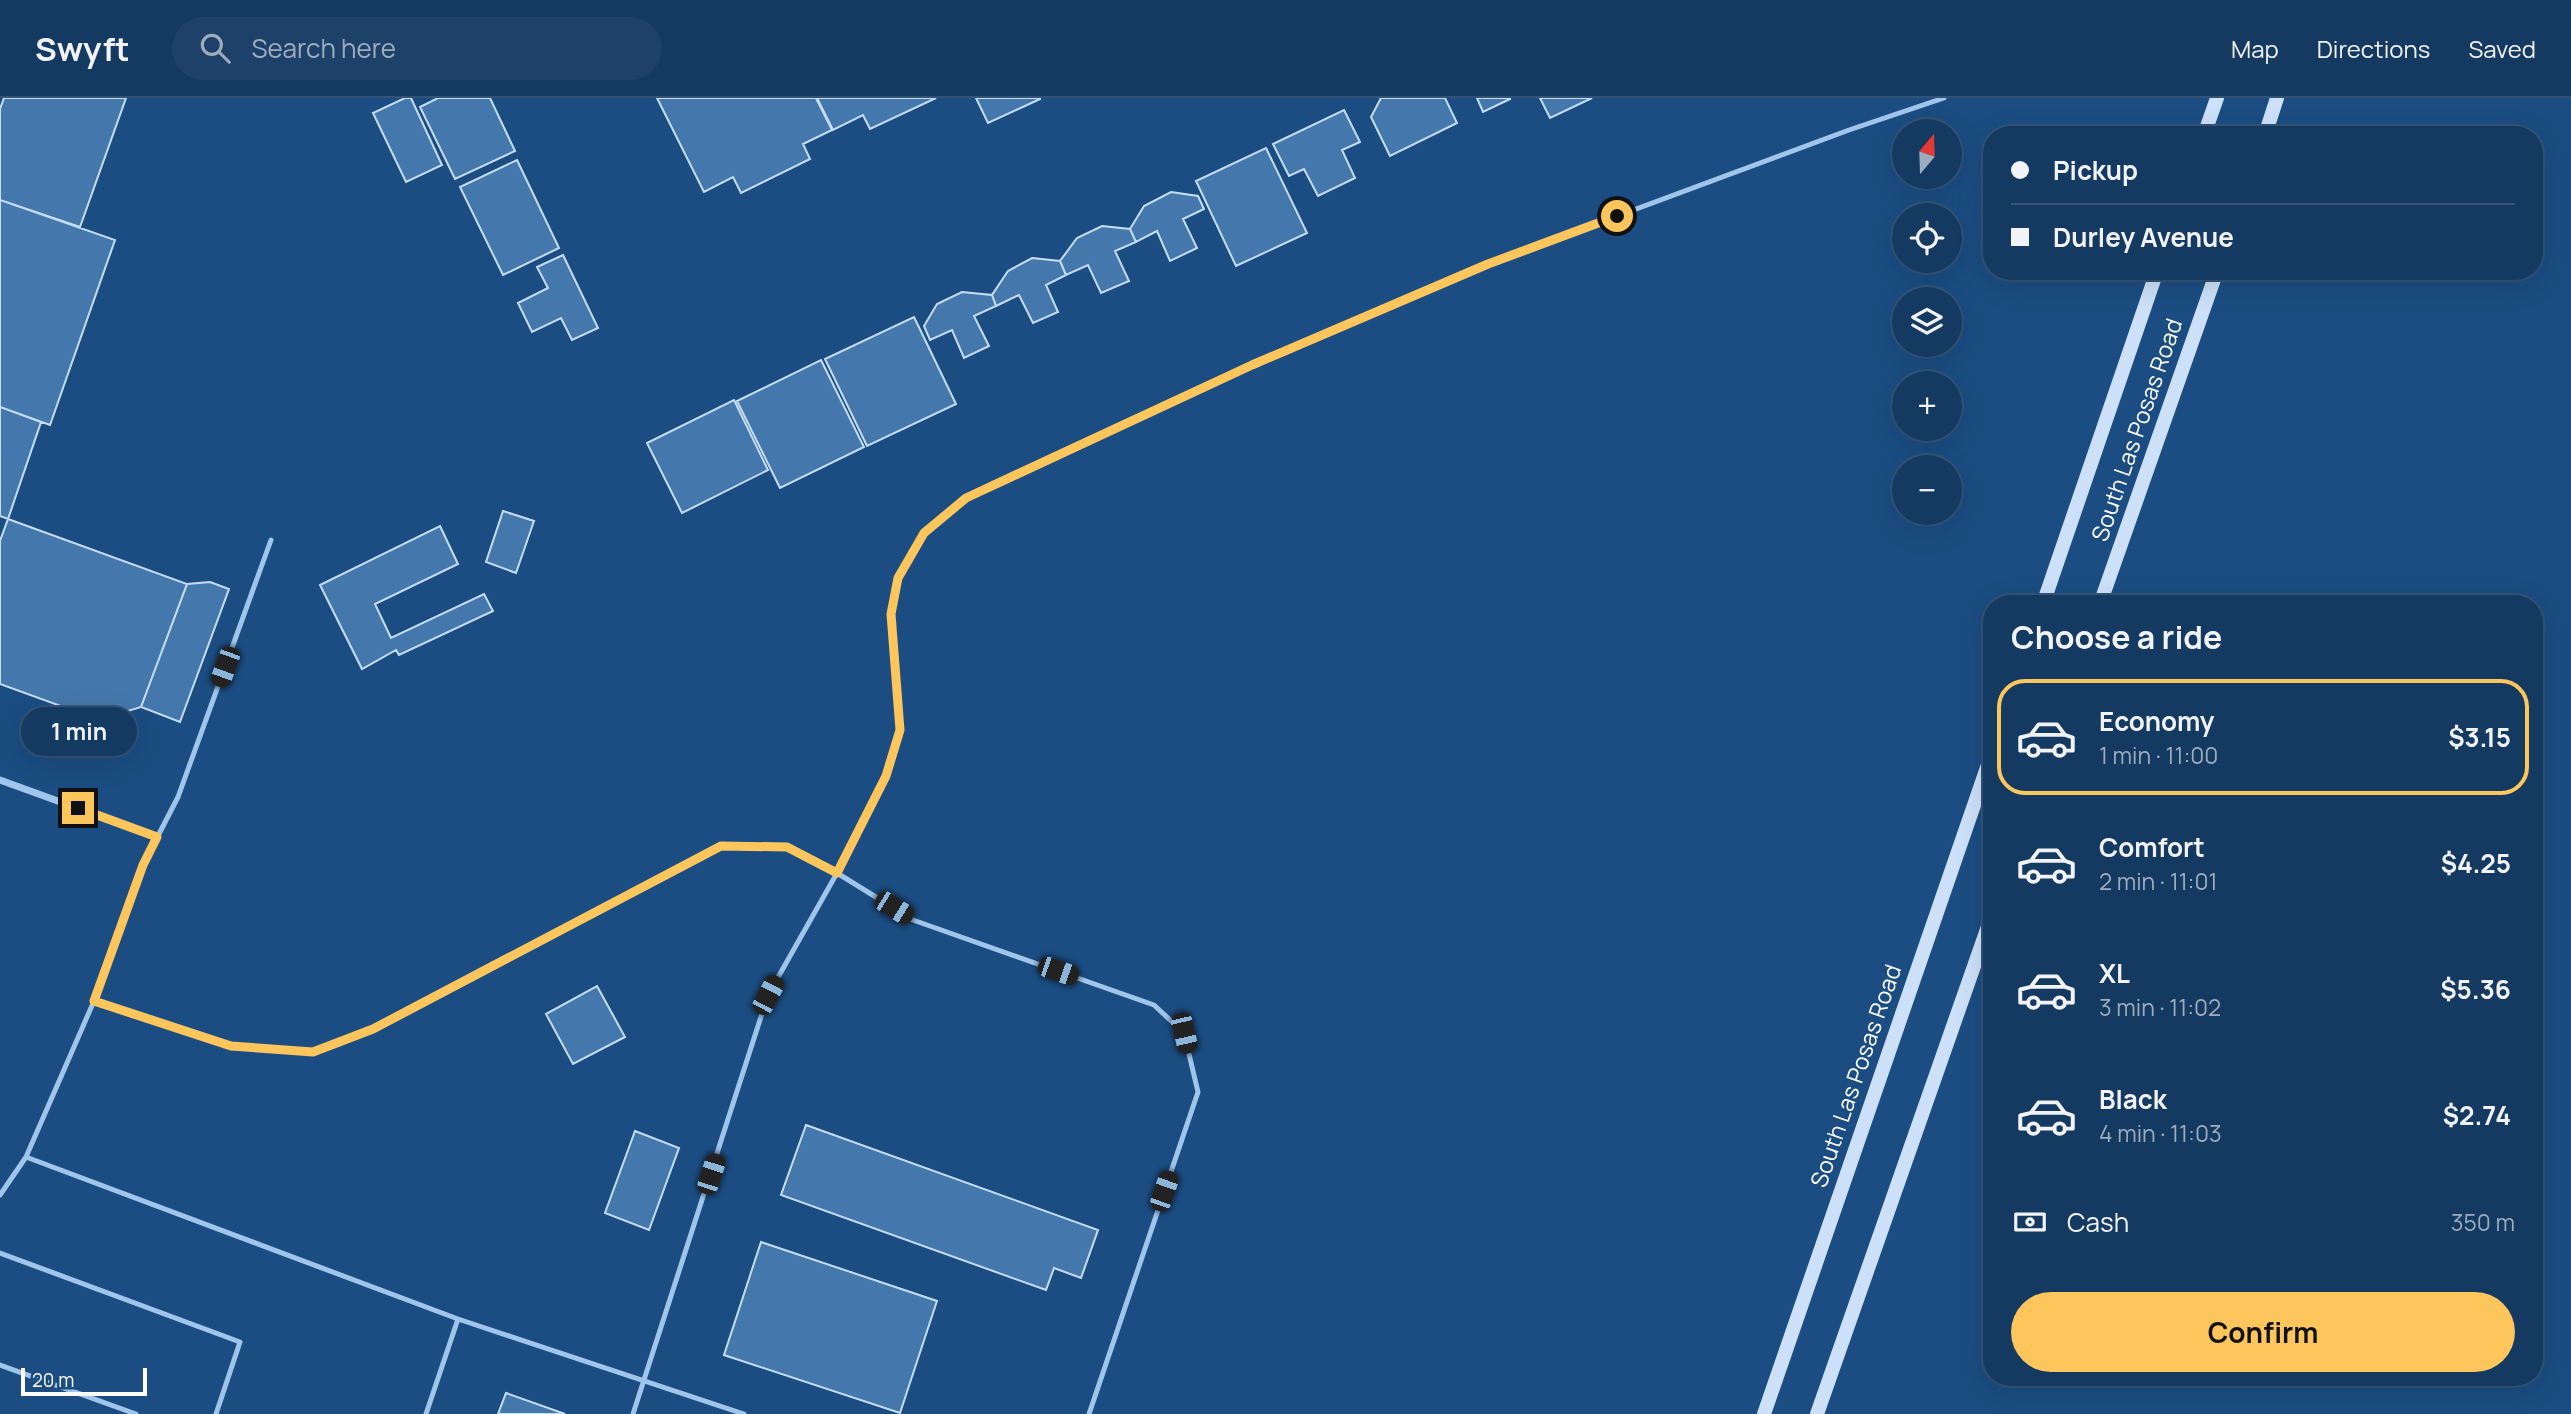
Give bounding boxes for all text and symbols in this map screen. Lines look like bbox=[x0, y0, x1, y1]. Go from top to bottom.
search box bbox=[172, 17, 662, 80]
text: Swyft bbox=[35, 26, 130, 71]
icon: search bbox=[196, 29, 234, 67]
text: Search here bbox=[252, 30, 396, 66]
text: Map bbox=[2231, 32, 2279, 65]
text: Directions bbox=[2317, 32, 2430, 65]
text: Saved bbox=[2468, 32, 2536, 65]
north arrow bbox=[1892, 119, 1962, 189]
map controls bbox=[1892, 119, 1962, 525]
text: Pickup bbox=[2053, 152, 2138, 188]
route start bbox=[1601, 200, 1633, 232]
button: locate bbox=[1892, 203, 1962, 273]
text: Durley Avenue bbox=[2053, 219, 2234, 255]
button: layers bbox=[1892, 287, 1962, 357]
street label: South Las Posas Road bbox=[2083, 314, 2189, 545]
button: + bbox=[1892, 371, 1962, 441]
button: − bbox=[1892, 455, 1962, 525]
text: Choose a ride bbox=[2011, 615, 2222, 659]
car bbox=[208, 644, 243, 690]
text: Economy bbox=[2099, 703, 2214, 739]
callout: 1 min bbox=[20, 706, 136, 756]
icon: car bbox=[2015, 706, 2078, 769]
text: 1 min bbox=[51, 715, 107, 747]
text: $3.15 bbox=[2448, 719, 2511, 755]
text: 1 min · 11:00 bbox=[2099, 739, 2218, 771]
route end bbox=[62, 792, 94, 824]
text: Comfort bbox=[2099, 829, 2205, 865]
icon: car bbox=[2015, 832, 2078, 895]
text: $4.25 bbox=[2441, 845, 2511, 881]
text: 2 min · 11:01 bbox=[2099, 865, 2217, 897]
car bbox=[871, 888, 918, 928]
car bbox=[1035, 954, 1082, 988]
text: XL bbox=[2099, 955, 2130, 991]
icon: car bbox=[2015, 958, 2078, 1021]
street label: South Las Posas Road bbox=[1802, 960, 1908, 1191]
text: $5.36 bbox=[2440, 971, 2511, 1007]
car bbox=[749, 972, 788, 1018]
text: 3 min · 11:02 bbox=[2099, 991, 2221, 1023]
car bbox=[1170, 1010, 1199, 1056]
text: Black bbox=[2099, 1081, 2167, 1117]
icon: car bbox=[2015, 1084, 2078, 1147]
text: $2.74 bbox=[2443, 1097, 2511, 1133]
text: 4 min · 11:03 bbox=[2099, 1117, 2222, 1149]
car bbox=[695, 1151, 728, 1197]
car bbox=[1148, 1168, 1181, 1214]
icon: cash bbox=[2011, 1203, 2049, 1241]
text: Cash bbox=[2067, 1204, 2129, 1240]
text: 350 m bbox=[2451, 1206, 2515, 1238]
button: Confirm bbox=[2011, 1292, 2515, 1372]
scale bar bbox=[21, 1365, 147, 1397]
text: 20 m bbox=[32, 1367, 74, 1393]

